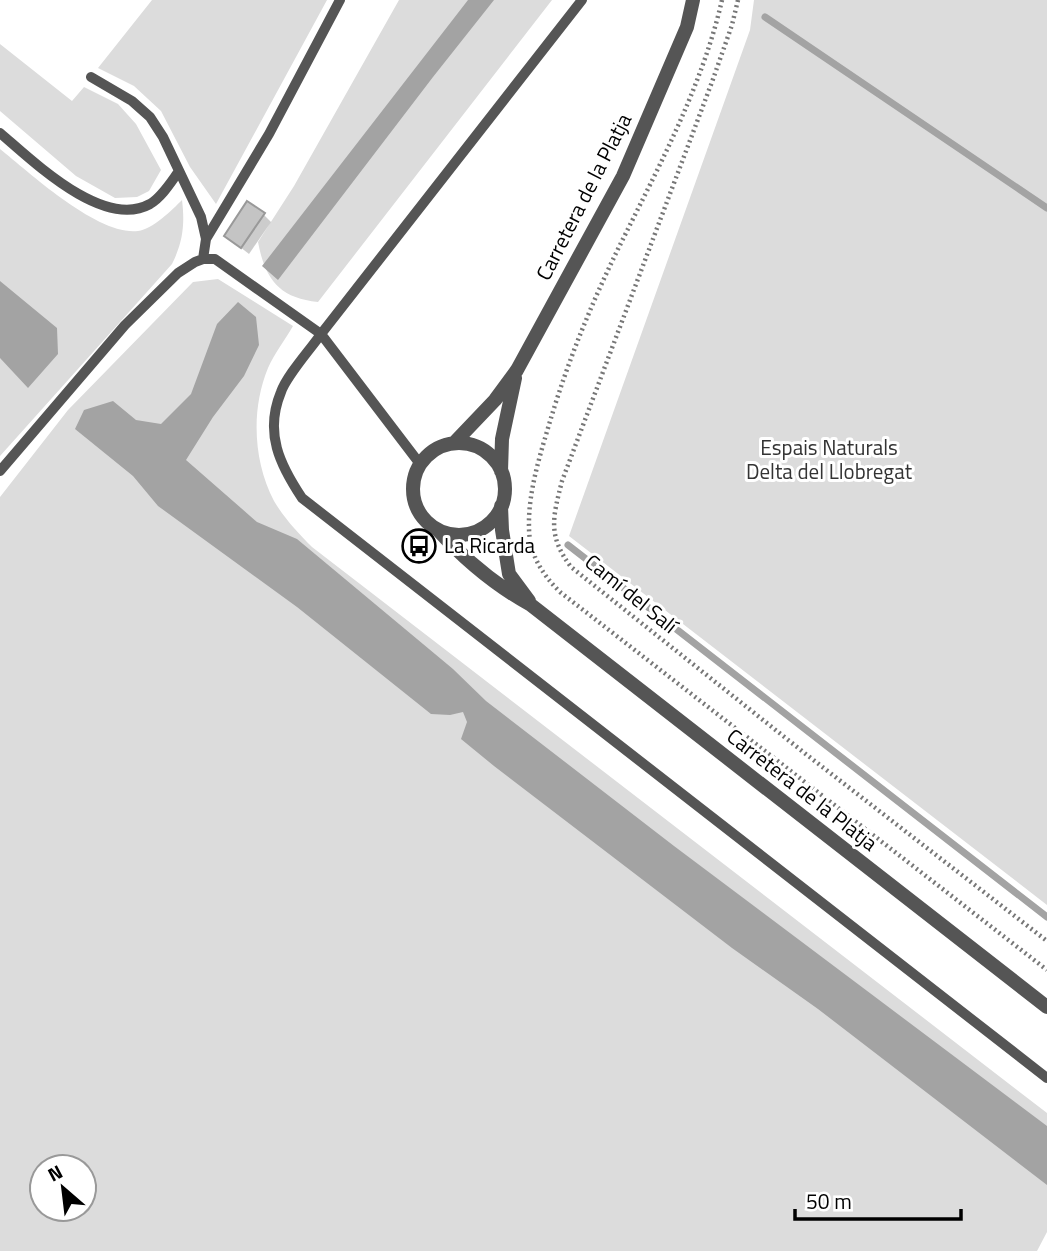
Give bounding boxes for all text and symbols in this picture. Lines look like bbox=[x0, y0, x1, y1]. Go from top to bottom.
street label: Carretera de la Platja bbox=[527, 107, 639, 286]
park label: Espais Naturals Delta del Llobregat bbox=[746, 431, 913, 487]
bus stop icon: La Ricarda bbox=[400, 527, 438, 565]
place label: La Ricarda bbox=[444, 529, 536, 561]
street label: Camí del Salí bbox=[578, 546, 686, 642]
street label: Carretera de la Platja bbox=[720, 720, 885, 859]
north arrow bbox=[28, 1153, 98, 1223]
text: N bbox=[42, 1157, 67, 1188]
scale bar bbox=[795, 1178, 961, 1222]
text: 50 m bbox=[806, 1185, 852, 1217]

